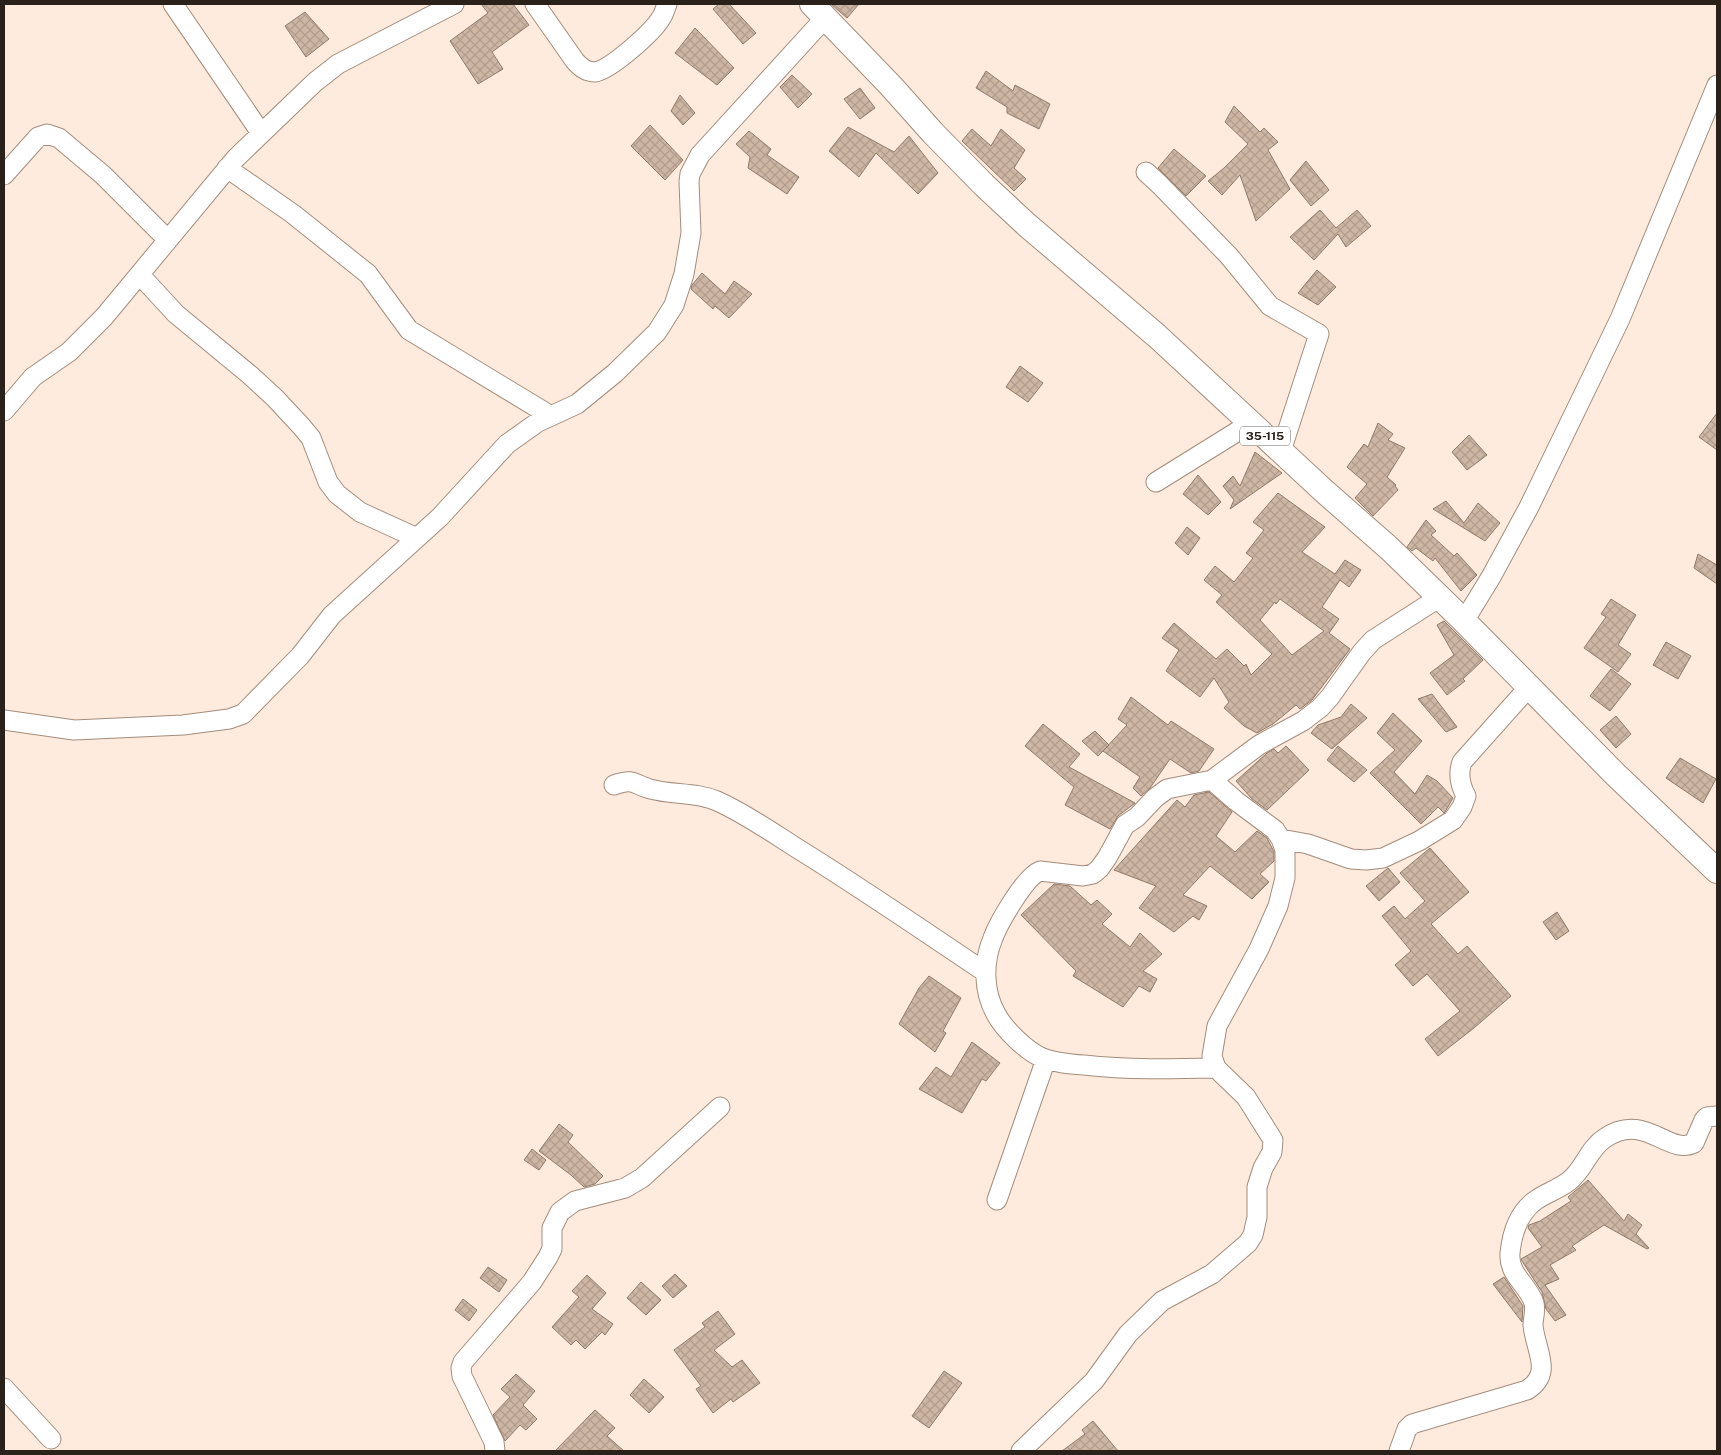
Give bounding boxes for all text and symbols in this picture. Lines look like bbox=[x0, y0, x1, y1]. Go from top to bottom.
road number: 35-115 bbox=[1240, 426, 1290, 446]

